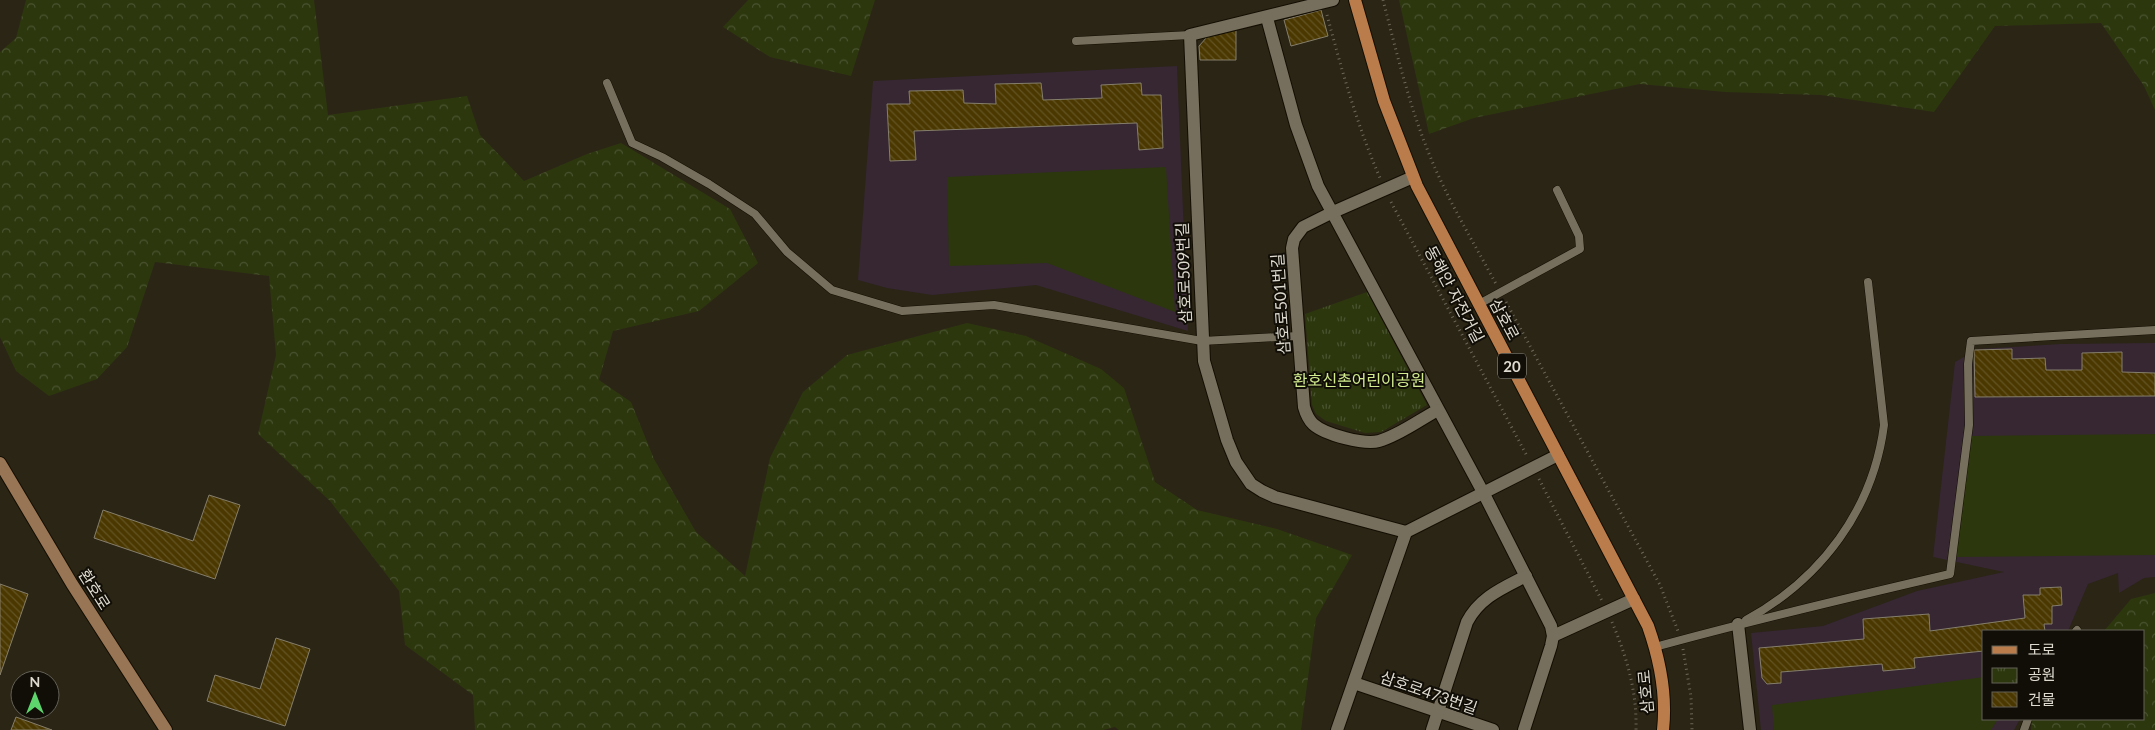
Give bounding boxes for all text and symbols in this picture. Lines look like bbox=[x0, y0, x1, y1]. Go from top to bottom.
street label: 삼호로509번길 bbox=[1172, 222, 1194, 324]
street label: 동해안 자전거길 bbox=[1421, 242, 1489, 346]
street label: 삼호로501번길 bbox=[1267, 253, 1293, 355]
street label: 삼호로 bbox=[1486, 295, 1524, 343]
road number: 20 bbox=[1498, 354, 1526, 378]
park label: 환호신촌어린이공원 bbox=[1293, 370, 1425, 389]
street label: 환호로 bbox=[75, 565, 115, 613]
legend bbox=[1982, 630, 2145, 720]
text: 도로 bbox=[2028, 640, 2056, 658]
text: 공원 bbox=[2028, 665, 2056, 683]
street label: 삼호로473번길 bbox=[1378, 667, 1480, 717]
street label: 삼호로 bbox=[1634, 669, 1656, 715]
north arrow bbox=[10, 670, 60, 720]
text: N bbox=[30, 673, 40, 690]
text: 건물 bbox=[2028, 690, 2056, 708]

